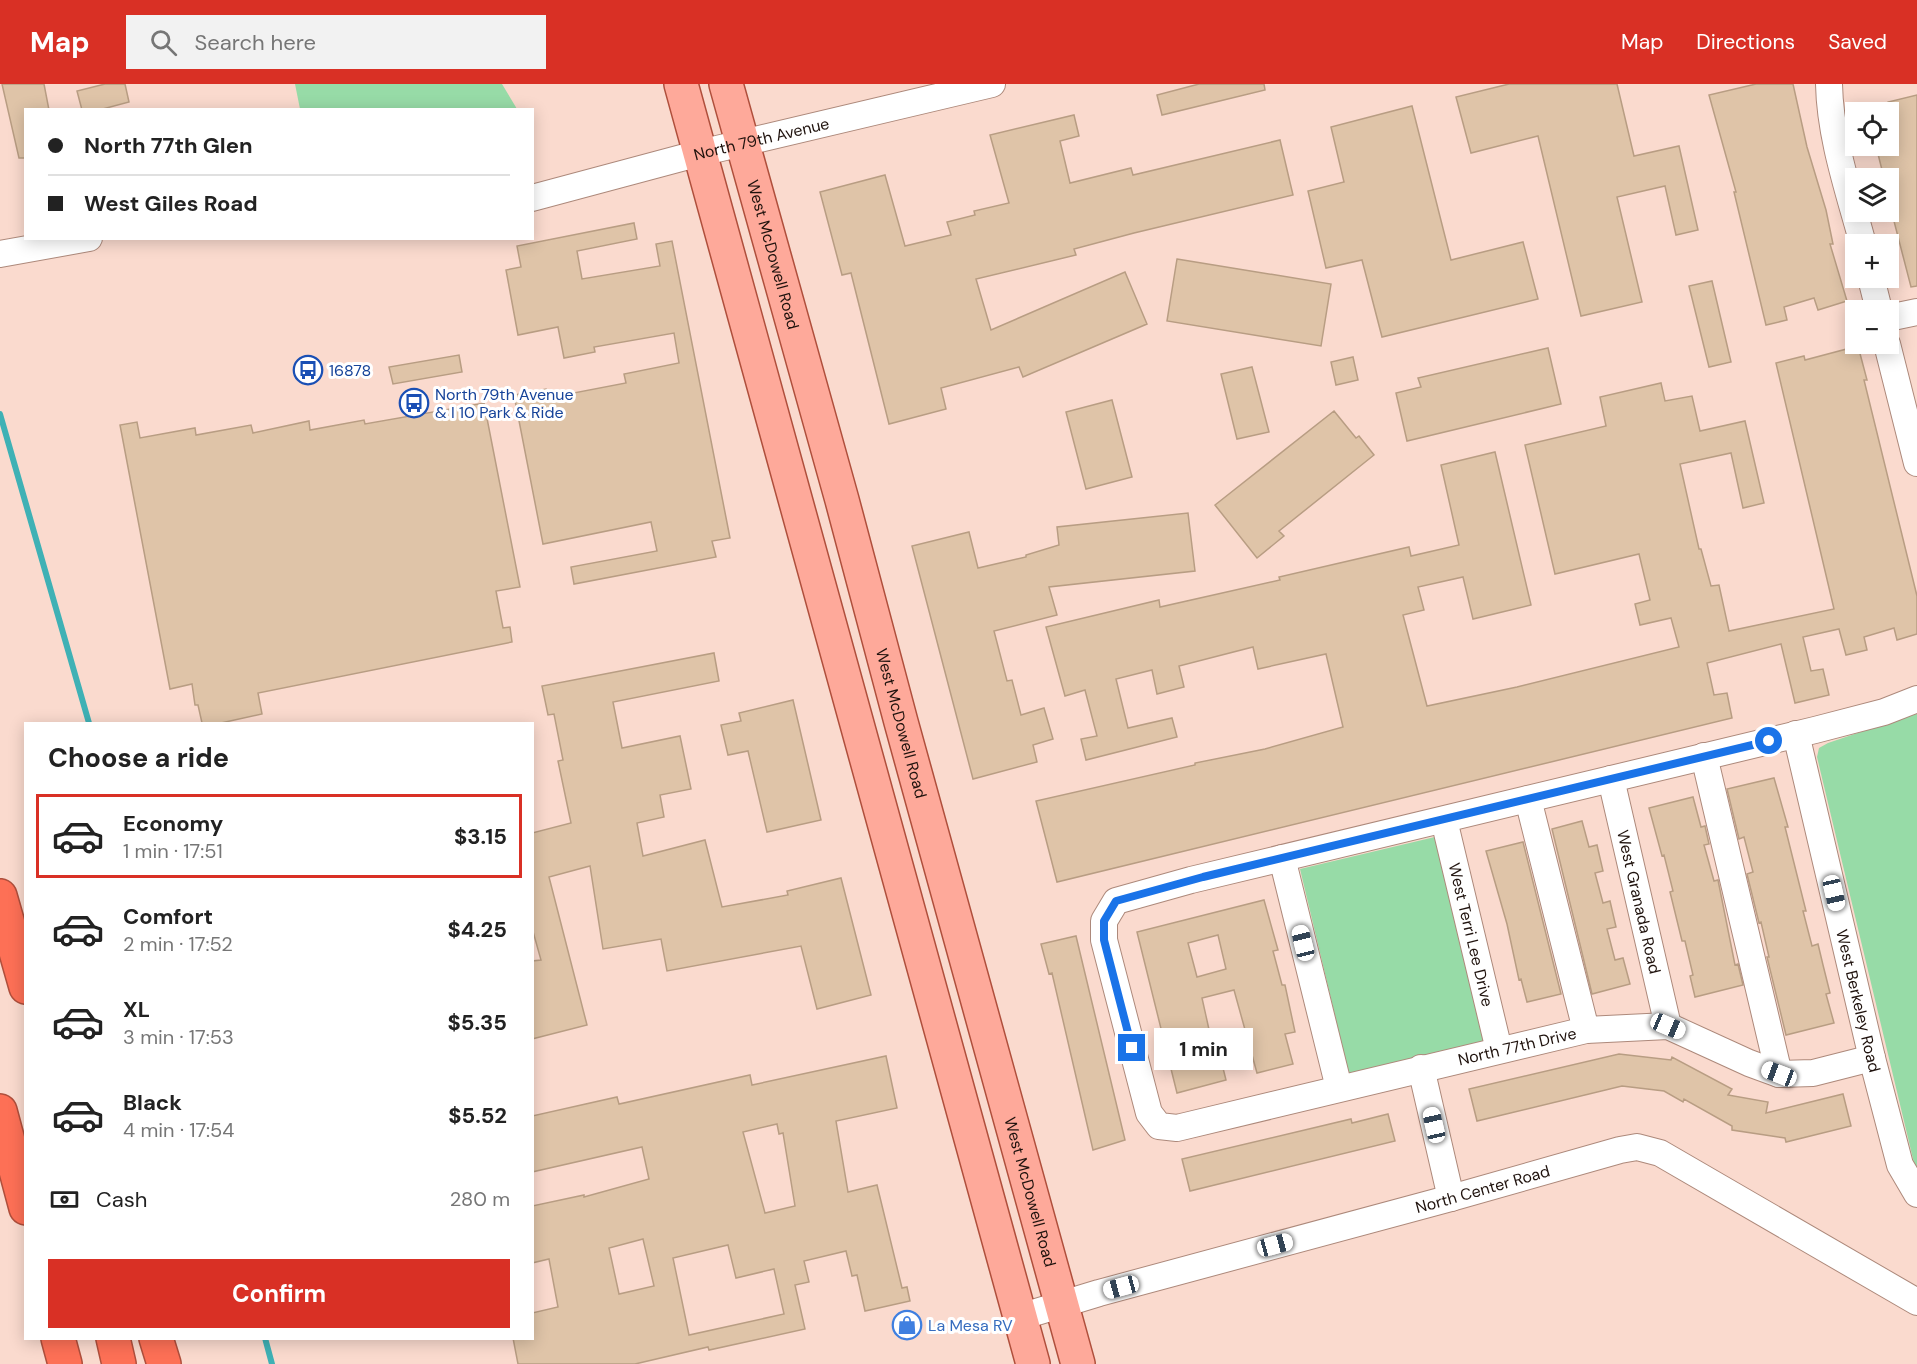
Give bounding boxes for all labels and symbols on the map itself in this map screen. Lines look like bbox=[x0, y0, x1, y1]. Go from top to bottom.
street label: North 79th Avenue bbox=[691, 113, 831, 165]
street label: West McDowell Road bbox=[742, 177, 804, 332]
bus stop icon: 16878 bbox=[292, 354, 324, 386]
place label: 16878 bbox=[329, 360, 371, 381]
place label: North 79th Avenue & I 10 Park & Ride bbox=[435, 384, 573, 423]
bus stop icon: North 79th Avenue & I 10 Park & Ride bbox=[398, 387, 430, 419]
street label: West McDowell Road bbox=[871, 646, 932, 801]
route start bbox=[1755, 727, 1782, 754]
street label: West Granada Road bbox=[1612, 828, 1666, 976]
street label: West Terri Lee Drive bbox=[1444, 861, 1498, 1009]
car bbox=[1821, 873, 1847, 913]
car bbox=[1290, 923, 1316, 963]
street label: West Berkeley Road bbox=[1831, 927, 1885, 1075]
car bbox=[1648, 1011, 1688, 1041]
street label: North 77th Drive bbox=[1456, 1023, 1578, 1070]
callout: 1 min bbox=[1153, 1027, 1252, 1069]
route end bbox=[1118, 1034, 1145, 1061]
car bbox=[1759, 1059, 1799, 1089]
car bbox=[1421, 1105, 1447, 1145]
street label: West McDowell Road bbox=[999, 1115, 1061, 1269]
street label: North Center Road bbox=[1413, 1160, 1552, 1218]
car bbox=[1255, 1232, 1295, 1258]
car bbox=[1101, 1274, 1141, 1300]
shop icon: La Mesa RV bbox=[891, 1309, 923, 1341]
place label: La Mesa RV bbox=[928, 1315, 1013, 1336]

